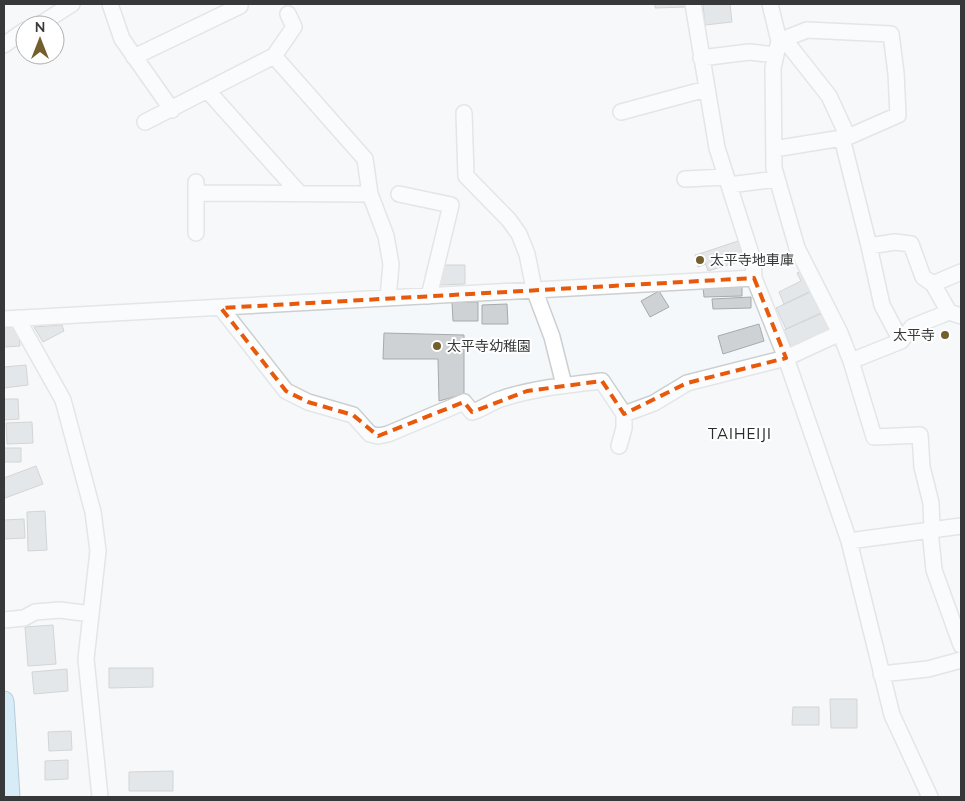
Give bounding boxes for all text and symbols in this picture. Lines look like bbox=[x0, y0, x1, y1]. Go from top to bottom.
north arrow bbox=[15, 15, 65, 65]
text: N bbox=[35, 18, 45, 36]
place label: 太平寺地車庫 bbox=[710, 251, 794, 269]
marker: 太平寺地車庫 bbox=[694, 254, 706, 266]
place label: 太平寺 bbox=[893, 326, 935, 344]
marker: 太平寺 bbox=[939, 329, 951, 341]
place label: 太平寺幼稚園 bbox=[447, 337, 531, 355]
marker: 太平寺幼稚園 bbox=[431, 340, 443, 352]
district label: TAIHEIJI bbox=[708, 424, 772, 443]

